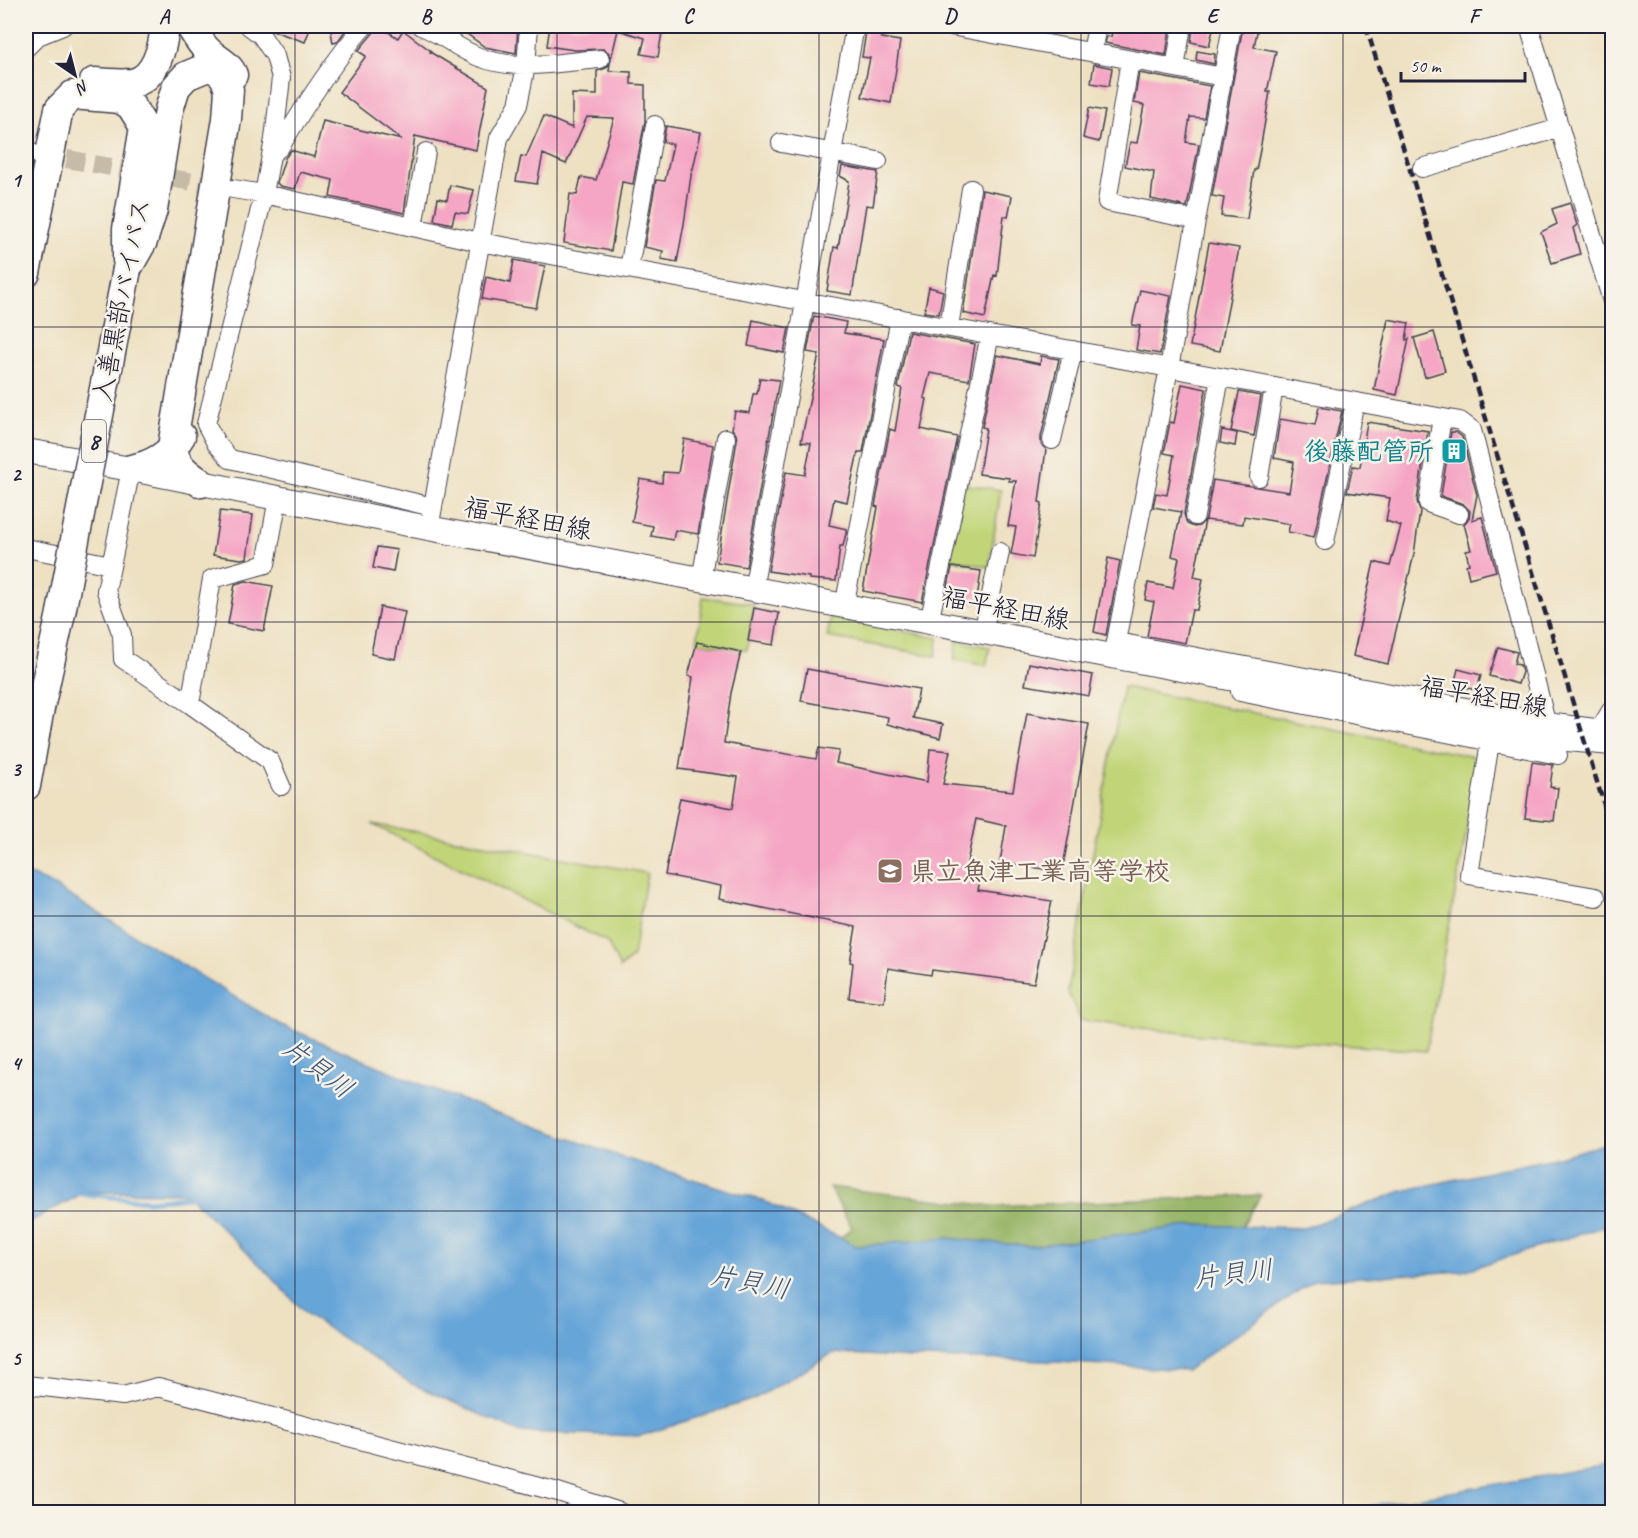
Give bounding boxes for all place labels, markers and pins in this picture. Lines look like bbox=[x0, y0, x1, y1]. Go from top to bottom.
place label: 後藤配管所 bbox=[1304, 435, 1434, 468]
building icon: 後藤配管所 bbox=[1439, 436, 1469, 466]
place label: 県立魚津工業高等学校 bbox=[910, 855, 1170, 888]
school or university icon: 県立魚津工業高等学校 bbox=[875, 856, 905, 886]

